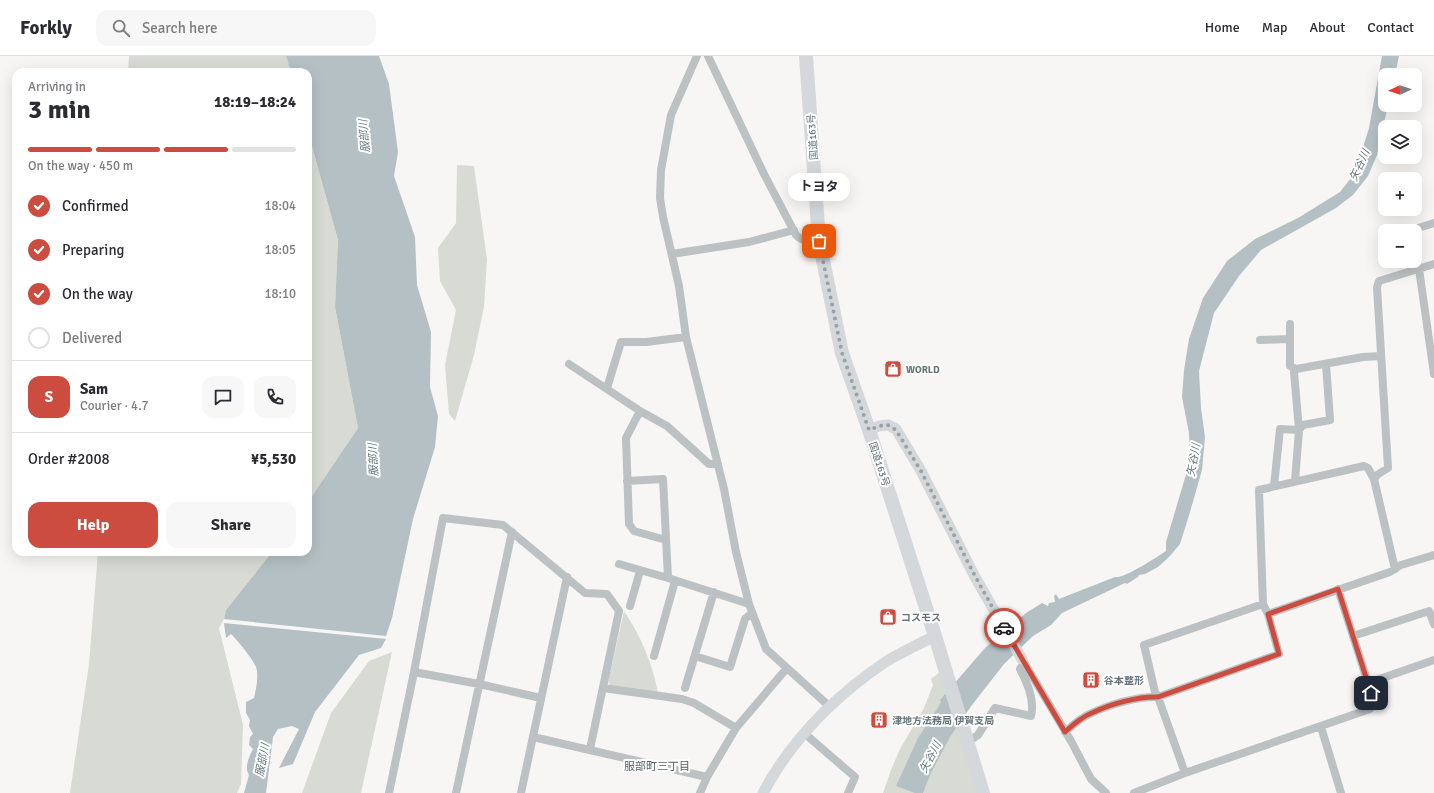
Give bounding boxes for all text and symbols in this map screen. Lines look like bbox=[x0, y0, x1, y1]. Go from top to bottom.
search box bbox=[96, 10, 376, 46]
text: Forkly bbox=[20, 16, 72, 40]
icon: search bbox=[110, 17, 132, 39]
text: Search here bbox=[142, 19, 218, 37]
text: Home bbox=[1205, 19, 1240, 36]
text: Map bbox=[1262, 19, 1287, 36]
text: About bbox=[1309, 19, 1345, 36]
text: Contact bbox=[1367, 19, 1414, 36]
north arrow bbox=[1378, 68, 1422, 112]
map controls bbox=[1378, 68, 1422, 268]
text: Arriving in bbox=[28, 79, 86, 95]
text: 18:19–18:24 bbox=[214, 93, 296, 111]
text: 3 min bbox=[28, 94, 91, 126]
street label: 国道163号 bbox=[805, 113, 821, 160]
water label: 服部川 bbox=[357, 118, 372, 153]
button: layers bbox=[1378, 120, 1422, 164]
water label: 矢谷川 bbox=[1347, 147, 1373, 183]
text: On the way · 450 m bbox=[28, 158, 133, 174]
button: + bbox=[1378, 172, 1422, 216]
callout: トヨタ bbox=[788, 173, 850, 201]
text: トヨタ bbox=[799, 179, 839, 195]
icon: check bbox=[28, 195, 50, 217]
text: Confirmed bbox=[62, 197, 129, 215]
text: 18:04 bbox=[264, 198, 296, 214]
pin bbox=[802, 224, 836, 258]
button: − bbox=[1378, 224, 1422, 268]
icon: bag bbox=[808, 230, 830, 252]
icon: check bbox=[28, 239, 50, 261]
text: Preparing bbox=[62, 241, 125, 259]
text: 18:05 bbox=[264, 242, 296, 258]
icon: check bbox=[28, 283, 50, 305]
text: On the way bbox=[62, 285, 133, 303]
text: 18:10 bbox=[264, 286, 296, 302]
text: Delivered bbox=[62, 329, 122, 347]
shop icon: WORLD bbox=[883, 359, 903, 379]
place label: WORLD bbox=[906, 364, 940, 376]
button: chat bbox=[202, 376, 244, 418]
button: phone bbox=[254, 376, 296, 418]
text: Sam bbox=[80, 380, 108, 398]
text: S bbox=[45, 388, 53, 406]
text: Courier · 4.7 bbox=[80, 398, 149, 414]
street label: 国道163号 bbox=[866, 440, 892, 488]
water label: 服部川 bbox=[366, 442, 381, 477]
water label: 矢谷川 bbox=[1184, 442, 1203, 477]
text: Order #2008 bbox=[28, 450, 110, 468]
text: ¥5,530 bbox=[251, 450, 296, 468]
button: Help bbox=[28, 502, 158, 548]
button: Share bbox=[166, 502, 296, 548]
shop icon: コスモス bbox=[878, 607, 898, 627]
courier bbox=[984, 608, 1024, 648]
place label: コスモス bbox=[901, 612, 941, 624]
icon: car bbox=[993, 617, 1015, 639]
building icon: 谷本整形 bbox=[1081, 670, 1101, 690]
place label: 谷本整形 bbox=[1104, 675, 1144, 687]
pin bbox=[1354, 676, 1388, 710]
icon: home bbox=[1360, 682, 1382, 704]
building icon: 津地方法務局 伊賀支局 bbox=[869, 710, 889, 730]
place label: 津地方法務局 伊賀支局 bbox=[892, 715, 994, 727]
water label: 矢谷川 bbox=[917, 739, 944, 775]
water label: 服部川 bbox=[253, 742, 272, 778]
district label: 服部町三丁目 bbox=[624, 760, 690, 773]

